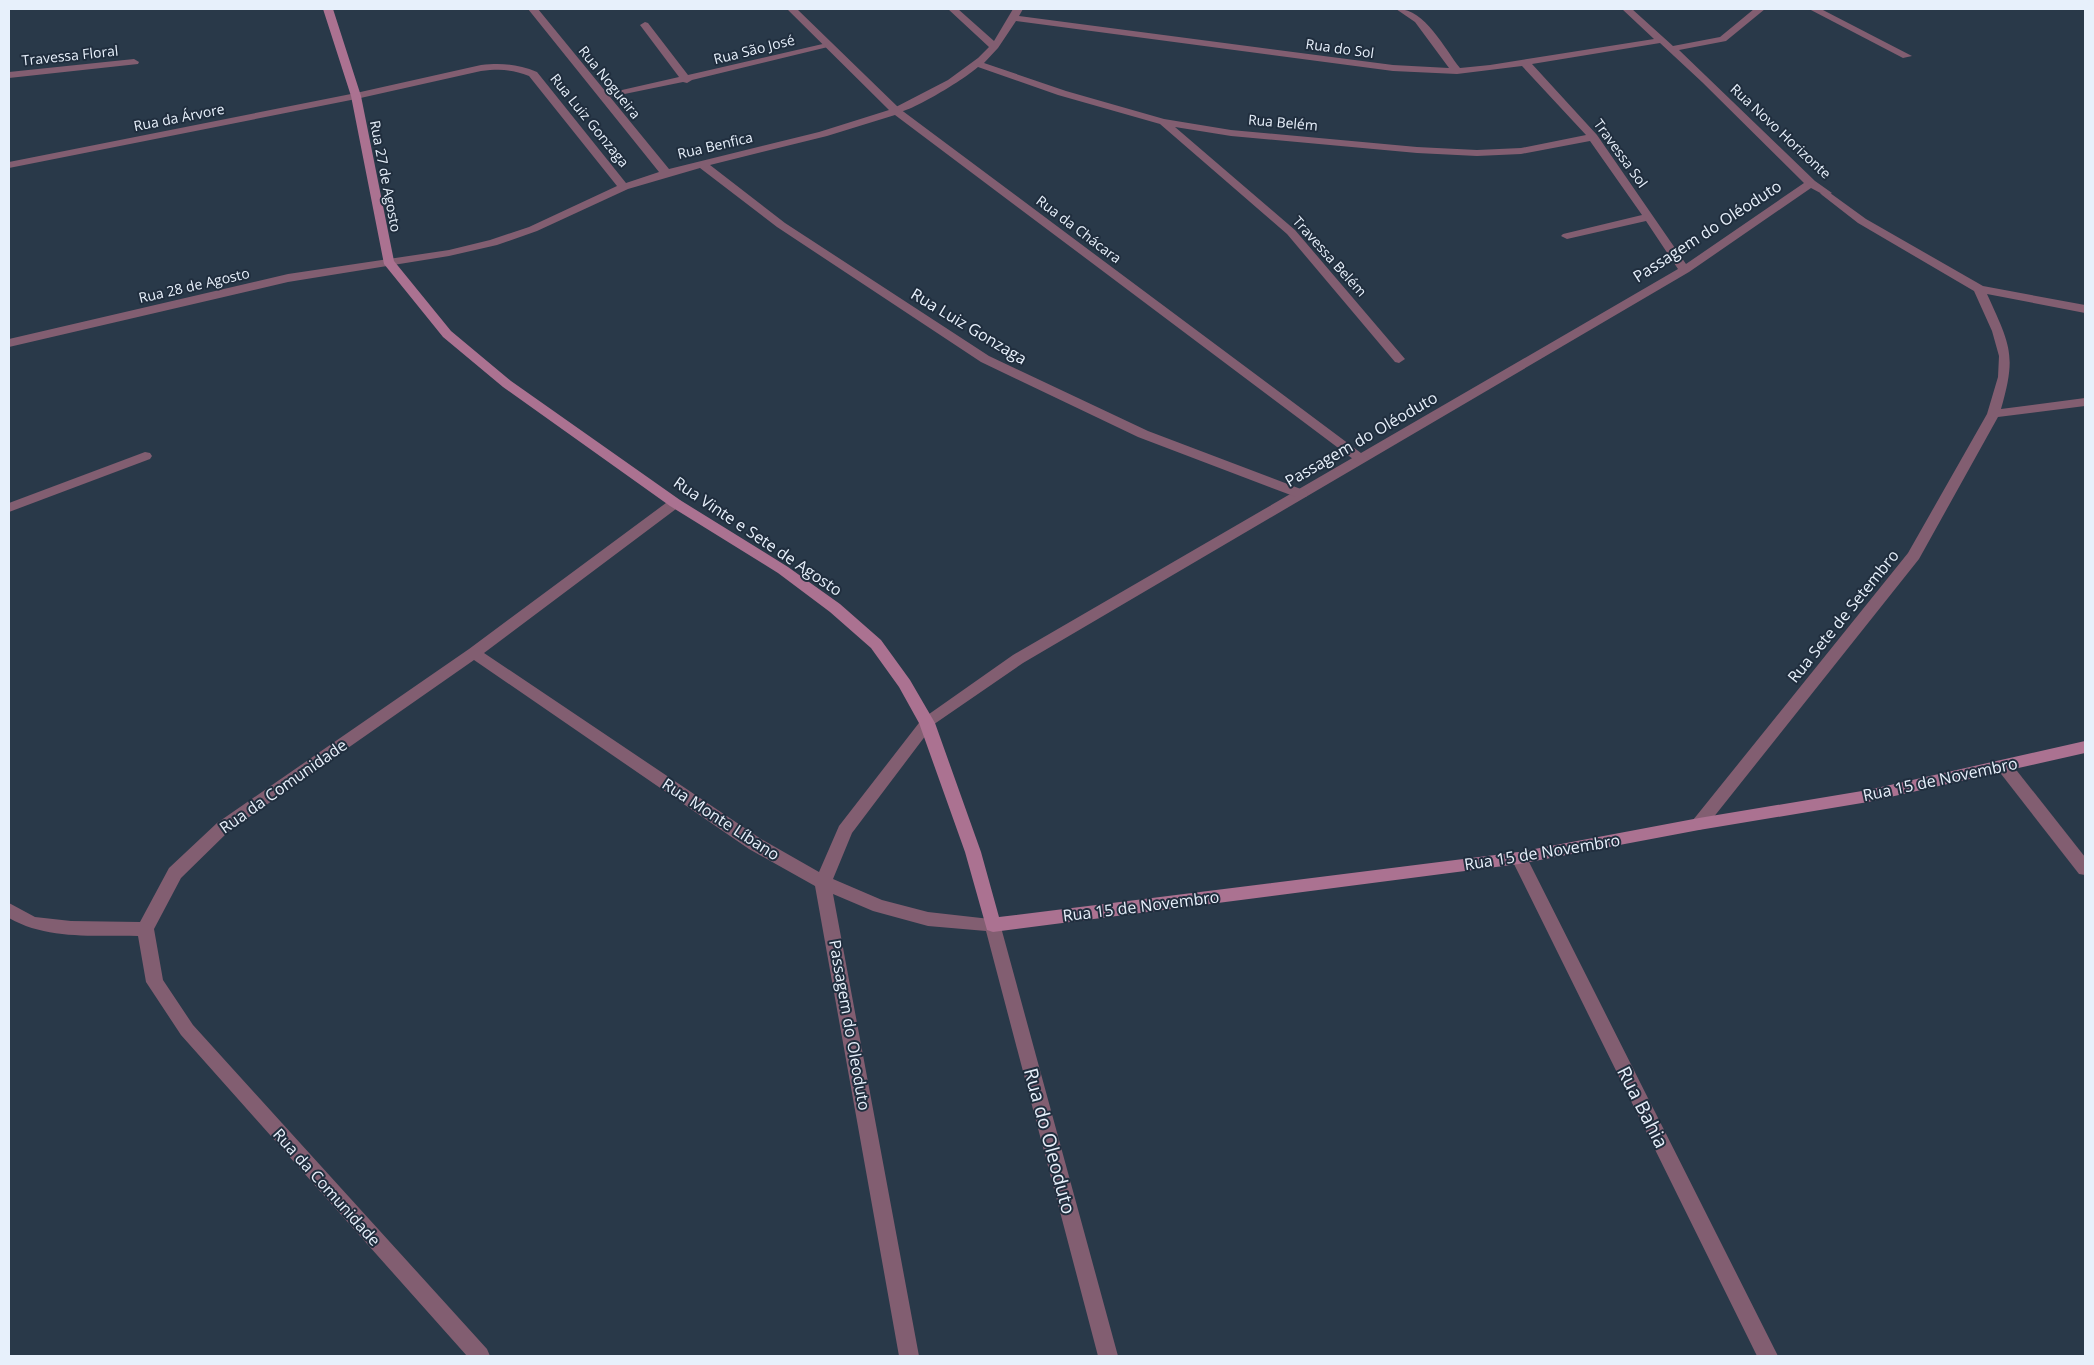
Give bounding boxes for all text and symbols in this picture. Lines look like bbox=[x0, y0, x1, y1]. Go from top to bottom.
street label: Rua São José bbox=[711, 30, 797, 68]
street label: Rua do Sol bbox=[1305, 34, 1375, 62]
street label: Travessa Floral bbox=[21, 40, 119, 70]
street label: Rua Nogueira bbox=[575, 42, 645, 122]
street label: Rua Luiz Gonzaga bbox=[546, 69, 634, 171]
street label: Rua Novo Horizonte bbox=[1727, 79, 1836, 183]
street label: Rua da Árvore bbox=[132, 99, 226, 135]
street label: Rua Belém bbox=[1247, 109, 1319, 135]
street label: Travessa Sol bbox=[1590, 115, 1652, 191]
street label: Rua 27 de Agosto bbox=[366, 119, 406, 233]
street label: Rua Benfica bbox=[675, 127, 755, 163]
street label: Passagem do Oléoduto bbox=[1629, 175, 1785, 287]
street label: Rua da Chácara bbox=[1033, 191, 1125, 267]
street label: Travessa Belém bbox=[1289, 212, 1371, 300]
street label: Rua 28 de Agosto bbox=[137, 263, 251, 307]
street label: Rua Luiz Gonzaga bbox=[907, 283, 1031, 369]
street label: Passagem do Oléoduto bbox=[1281, 386, 1441, 492]
street label: Rua Vinte e Sete de Agosto bbox=[669, 471, 847, 601]
street label: Rua Sete de Setembro bbox=[1782, 545, 1904, 687]
street label: Rua da Comunidade bbox=[215, 734, 351, 838]
street label: Rua 15 de Novembro bbox=[1861, 752, 2019, 806]
street label: Rua Monte Líbano bbox=[658, 773, 784, 865]
street label: Rua 15 de Novembro bbox=[1462, 829, 1622, 875]
street label: Rua 15 de Novembro bbox=[1061, 885, 1221, 927]
street label: Passagem do Oleoduto bbox=[824, 938, 876, 1112]
street label: Rua Bahia bbox=[1611, 1062, 1675, 1152]
street label: Rua do Oleoduto bbox=[1018, 1065, 1082, 1217]
street label: Rua da Comunidade bbox=[268, 1123, 386, 1251]

